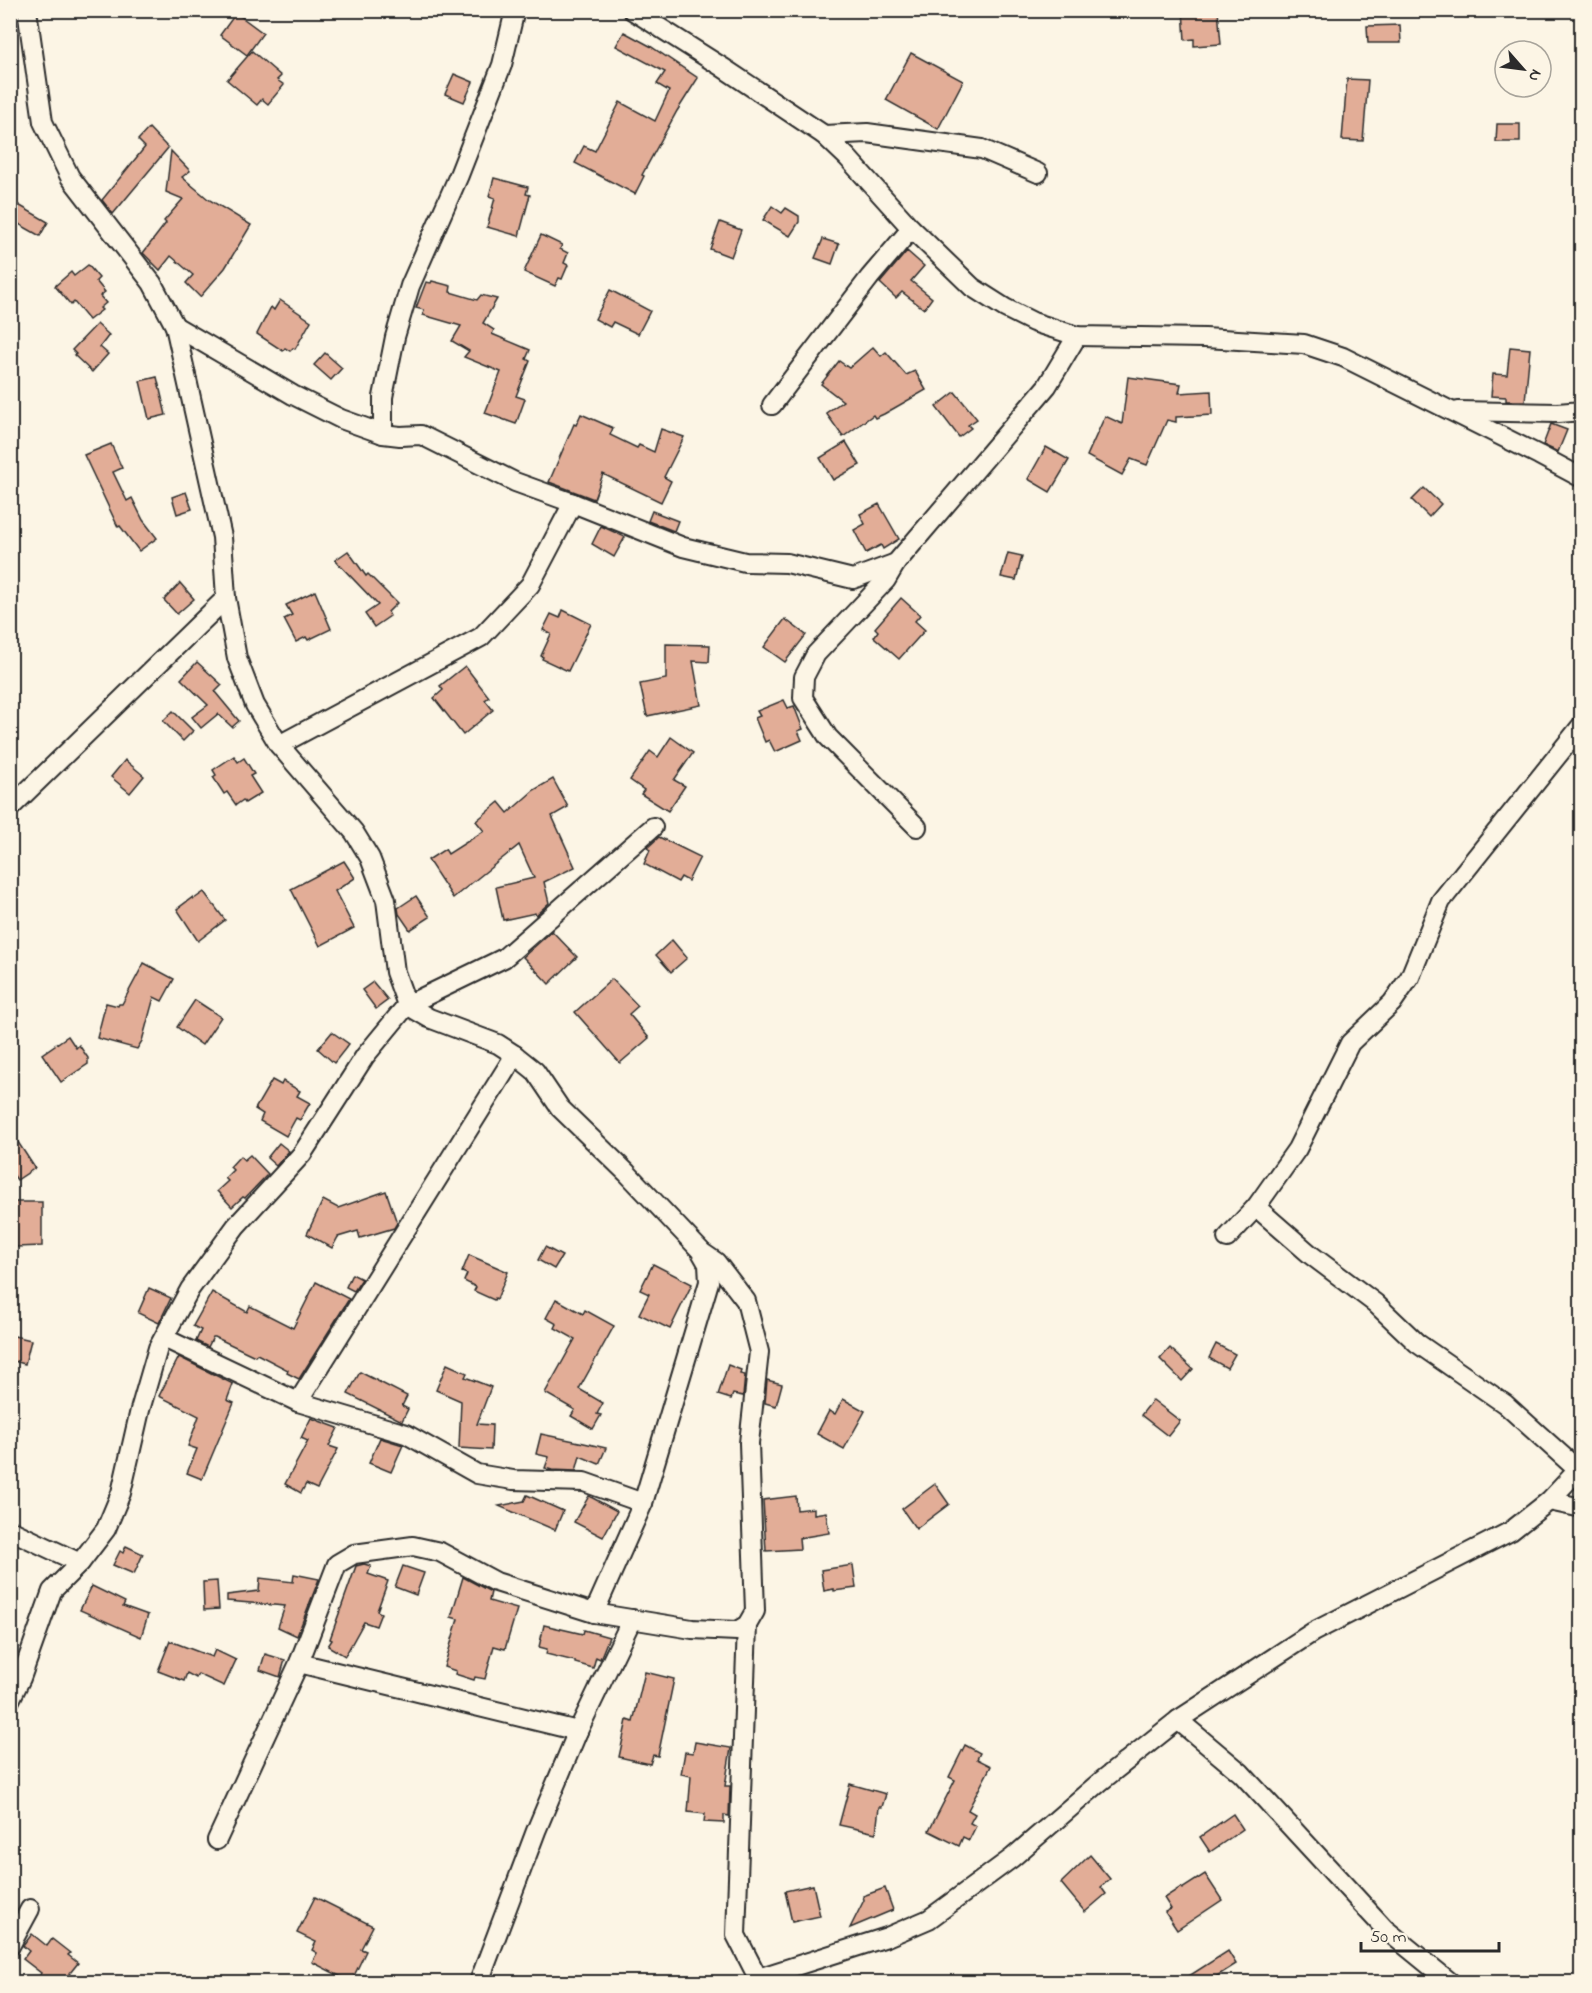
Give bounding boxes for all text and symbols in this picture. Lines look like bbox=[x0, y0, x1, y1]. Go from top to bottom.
north arrow bbox=[1493, 39, 1553, 99]
text: N bbox=[1521, 65, 1548, 86]
scale bar bbox=[1361, 1915, 1499, 1953]
text: 50 m bbox=[1370, 1925, 1407, 1951]

